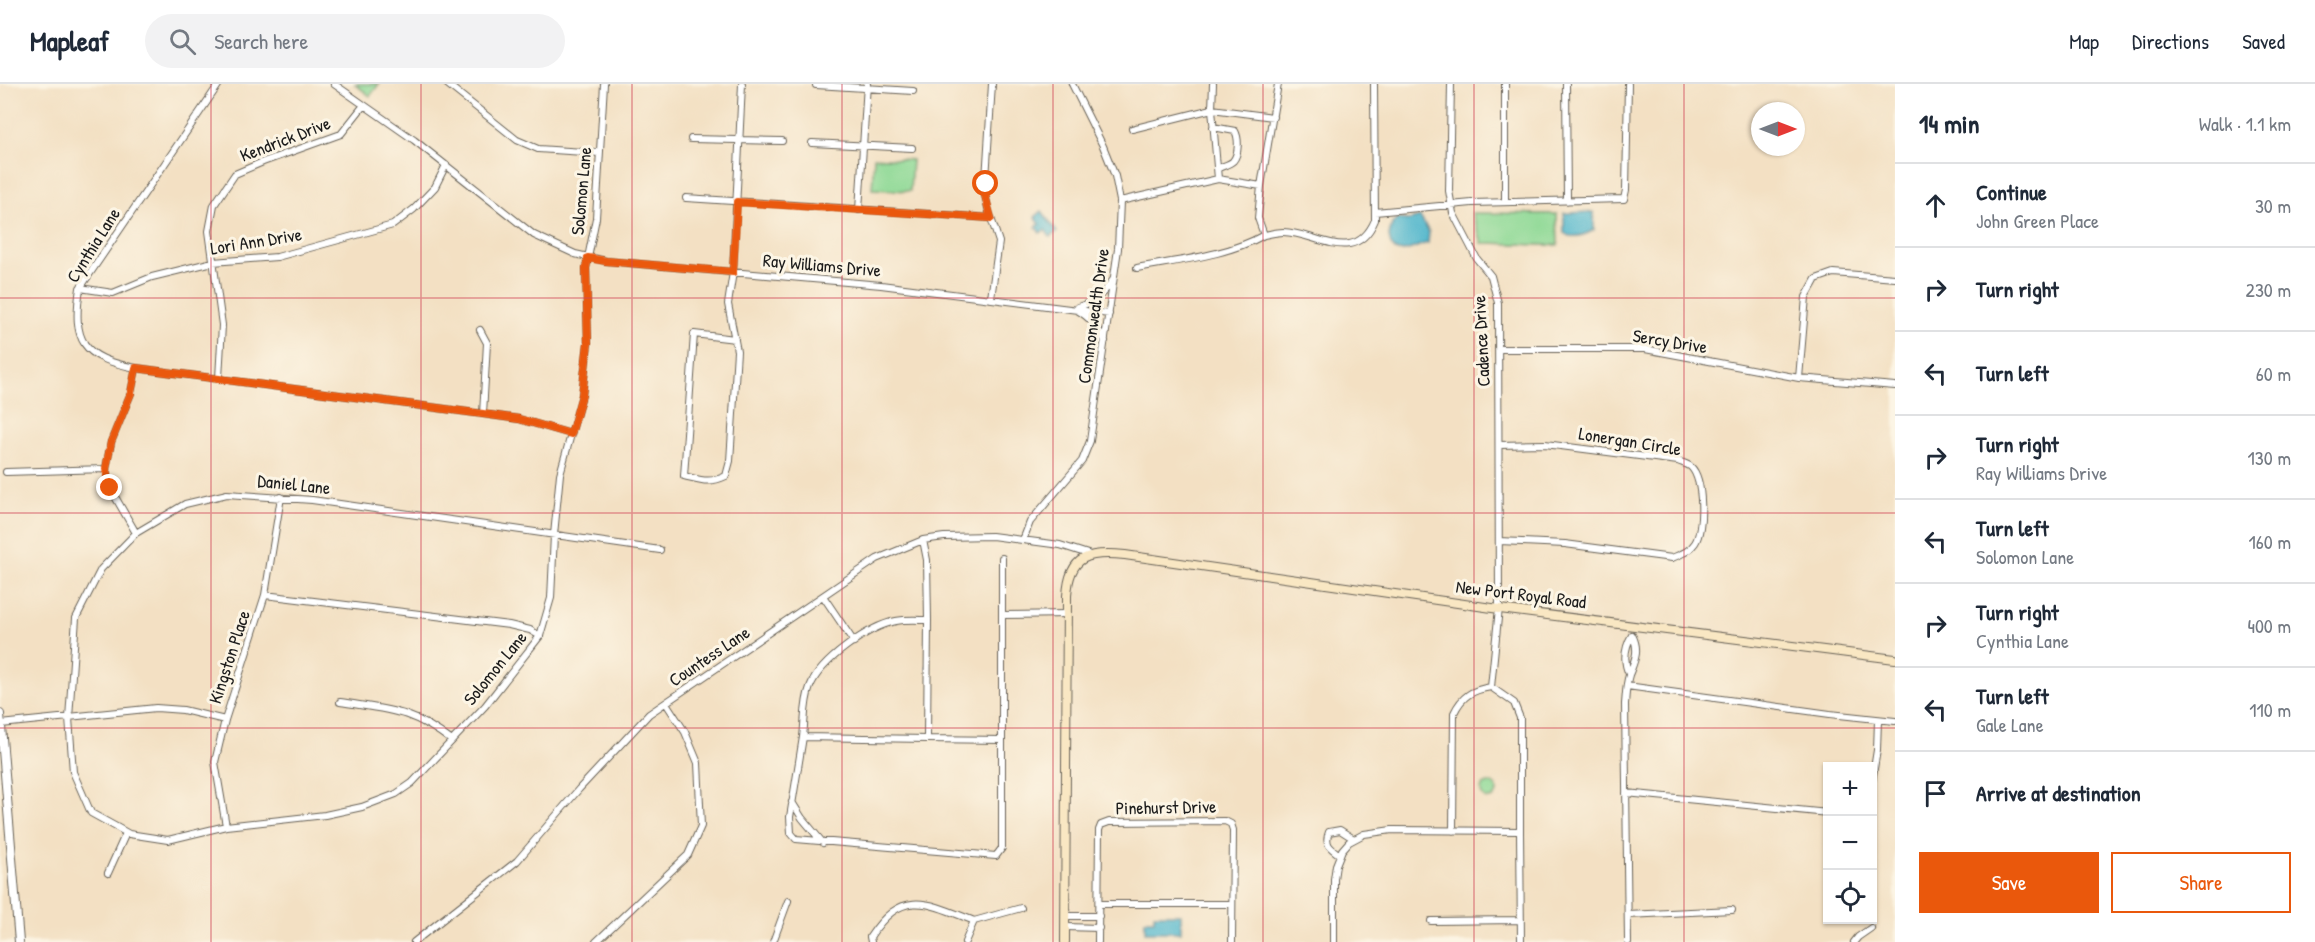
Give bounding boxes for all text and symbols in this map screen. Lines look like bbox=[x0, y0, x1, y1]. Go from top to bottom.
search box bbox=[145, 14, 565, 68]
text: Mapleaf bbox=[30, 22, 109, 60]
icon: search bbox=[166, 25, 199, 58]
text: Search here bbox=[214, 26, 308, 56]
text: Map bbox=[2069, 27, 2099, 56]
text: Directions bbox=[2132, 27, 2209, 56]
text: Saved bbox=[2242, 27, 2285, 56]
north arrow bbox=[1751, 102, 1805, 156]
text: 14 min bbox=[1919, 106, 1979, 141]
street label: Kendrick Drive bbox=[236, 110, 334, 168]
text: Walk · 1.1 km bbox=[2199, 110, 2291, 137]
street label: Solomon Lane bbox=[565, 146, 597, 236]
route start bbox=[972, 170, 998, 196]
text: Continue bbox=[1976, 177, 2047, 207]
icon: ahead bbox=[1919, 189, 1952, 222]
text: 30 m bbox=[2255, 192, 2291, 219]
street label: Cynthia Lane bbox=[60, 203, 126, 287]
text: John Green Place bbox=[1976, 207, 2099, 234]
street label: Lori Ann Drive bbox=[209, 221, 303, 261]
street label: Ray Williams Drive bbox=[762, 247, 882, 283]
street label: Commonwealth Drive bbox=[1071, 247, 1115, 385]
icon: right bbox=[1919, 273, 1952, 306]
text: Turn right bbox=[1976, 274, 2059, 304]
text: 230 m bbox=[2246, 276, 2291, 303]
street label: Cadence Drive bbox=[1466, 295, 1496, 387]
street label: Sercy Drive bbox=[1631, 323, 1709, 359]
icon: left bbox=[1919, 357, 1952, 390]
text: Turn left bbox=[1976, 358, 2049, 388]
text: 60 m bbox=[2256, 360, 2291, 387]
street label: Lonergan Circle bbox=[1577, 421, 1683, 461]
text: Turn right bbox=[1976, 429, 2059, 459]
icon: right bbox=[1919, 441, 1952, 474]
text: 130 m bbox=[2248, 444, 2291, 471]
text: Ray Williams Drive bbox=[1976, 459, 2107, 486]
street label: Daniel Lane bbox=[256, 468, 332, 500]
route end bbox=[96, 474, 122, 500]
text: Turn left bbox=[1976, 513, 2049, 543]
icon: left bbox=[1919, 525, 1952, 558]
text: 160 m bbox=[2249, 528, 2291, 555]
text: Solomon Lane bbox=[1976, 543, 2074, 570]
street label: New Port Royal Road bbox=[1455, 574, 1587, 614]
text: Turn right bbox=[1976, 597, 2059, 627]
street label: Kingston Place bbox=[202, 607, 256, 707]
icon: right bbox=[1919, 609, 1952, 642]
text: 400 m bbox=[2247, 612, 2291, 639]
street label: Countess Lane bbox=[664, 620, 754, 692]
street label: Solomon Lane bbox=[457, 626, 533, 710]
text: Cynthia Lane bbox=[1976, 627, 2069, 654]
text: Turn left bbox=[1976, 681, 2049, 711]
icon: left bbox=[1919, 693, 1952, 726]
text: 110 m bbox=[2249, 696, 2291, 723]
text: Gale Lane bbox=[1976, 711, 2044, 738]
map controls bbox=[1823, 762, 1877, 924]
button: + bbox=[1823, 762, 1877, 816]
icon: arrive bbox=[1919, 777, 1952, 810]
text: Arrive at destination bbox=[1976, 778, 2141, 808]
street label: Pinehurst Drive bbox=[1115, 794, 1217, 820]
button: − bbox=[1823, 816, 1877, 870]
button: Save bbox=[1919, 852, 2099, 913]
button: Share bbox=[2111, 852, 2291, 913]
button: locate bbox=[1823, 870, 1877, 924]

